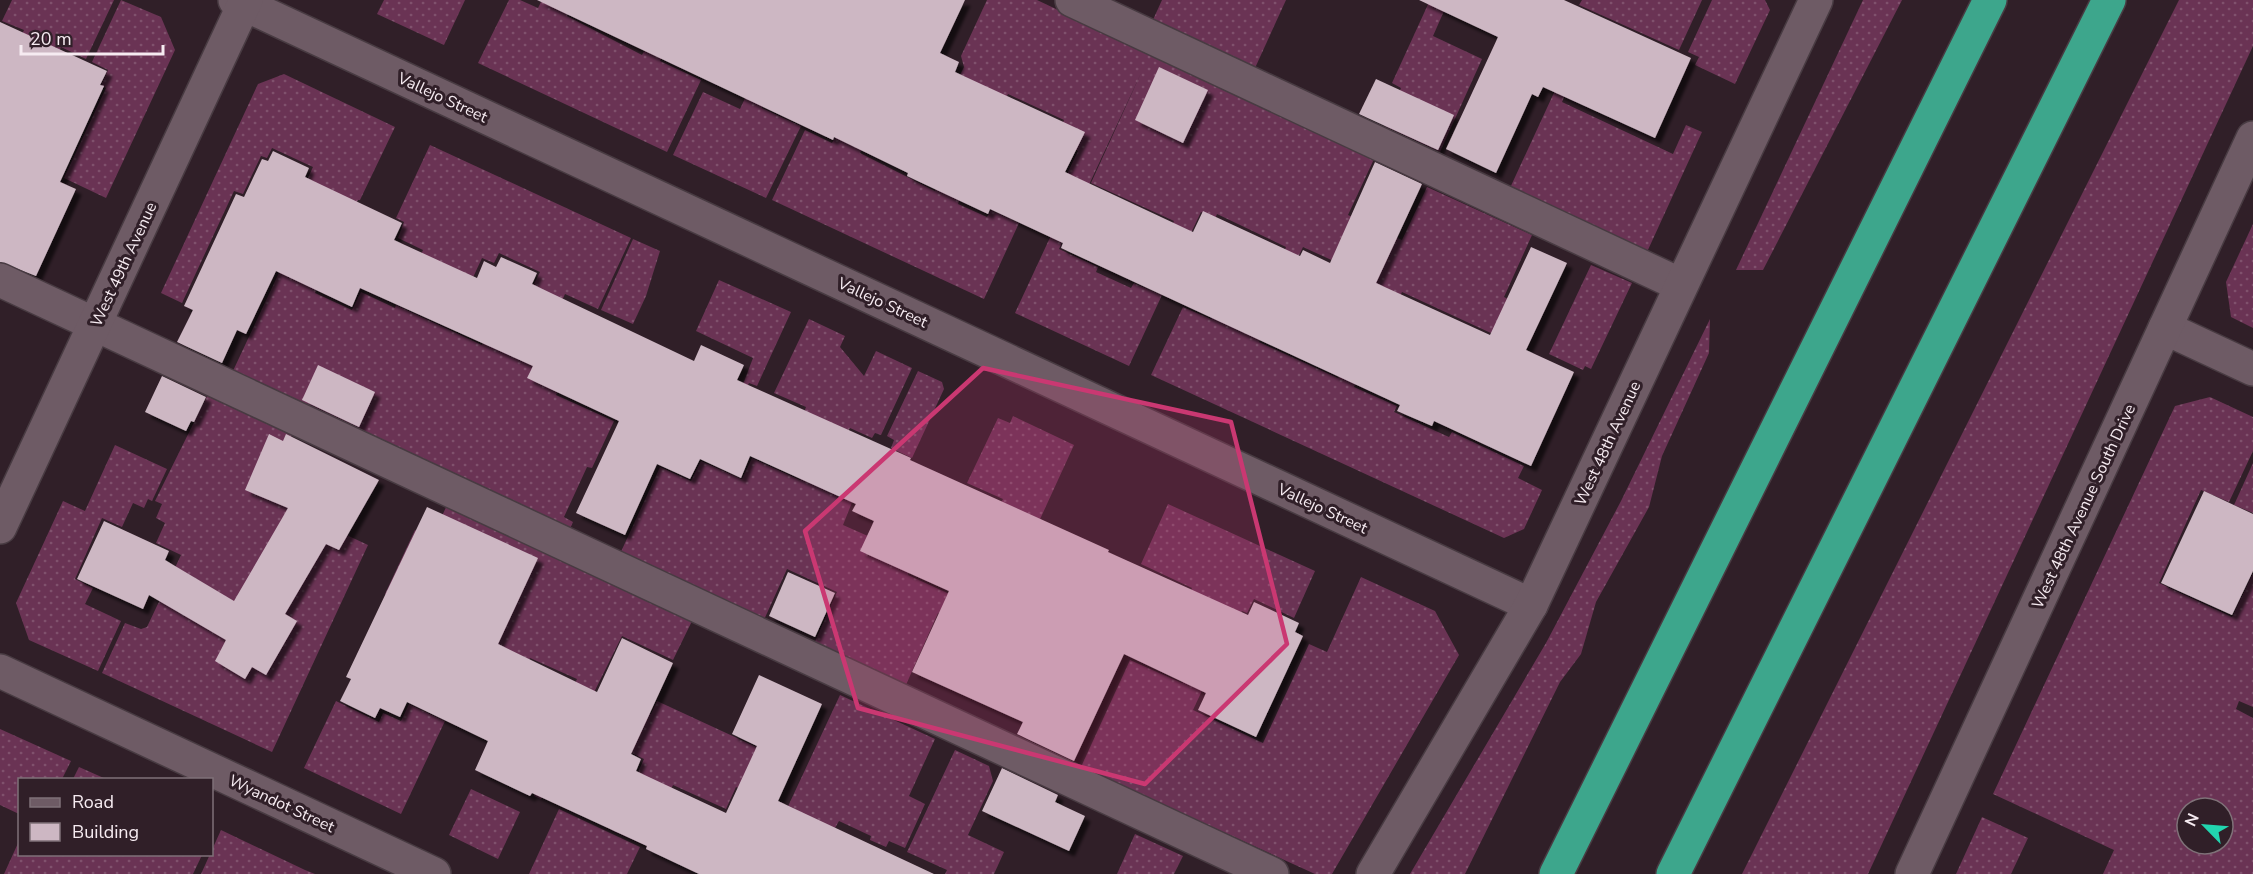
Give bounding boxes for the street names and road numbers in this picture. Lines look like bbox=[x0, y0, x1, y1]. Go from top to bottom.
street label: Vallejo Street bbox=[393, 67, 492, 129]
street label: West 49th Avenue bbox=[85, 199, 162, 330]
street label: Vallejo Street bbox=[833, 272, 932, 334]
street label: West 48th Avenue bbox=[1569, 378, 1646, 509]
street label: West 48th Avenue South Drive bbox=[2027, 400, 2141, 612]
street label: Vallejo Street bbox=[1273, 478, 1372, 540]
street label: Wyandot Street bbox=[225, 770, 338, 838]

